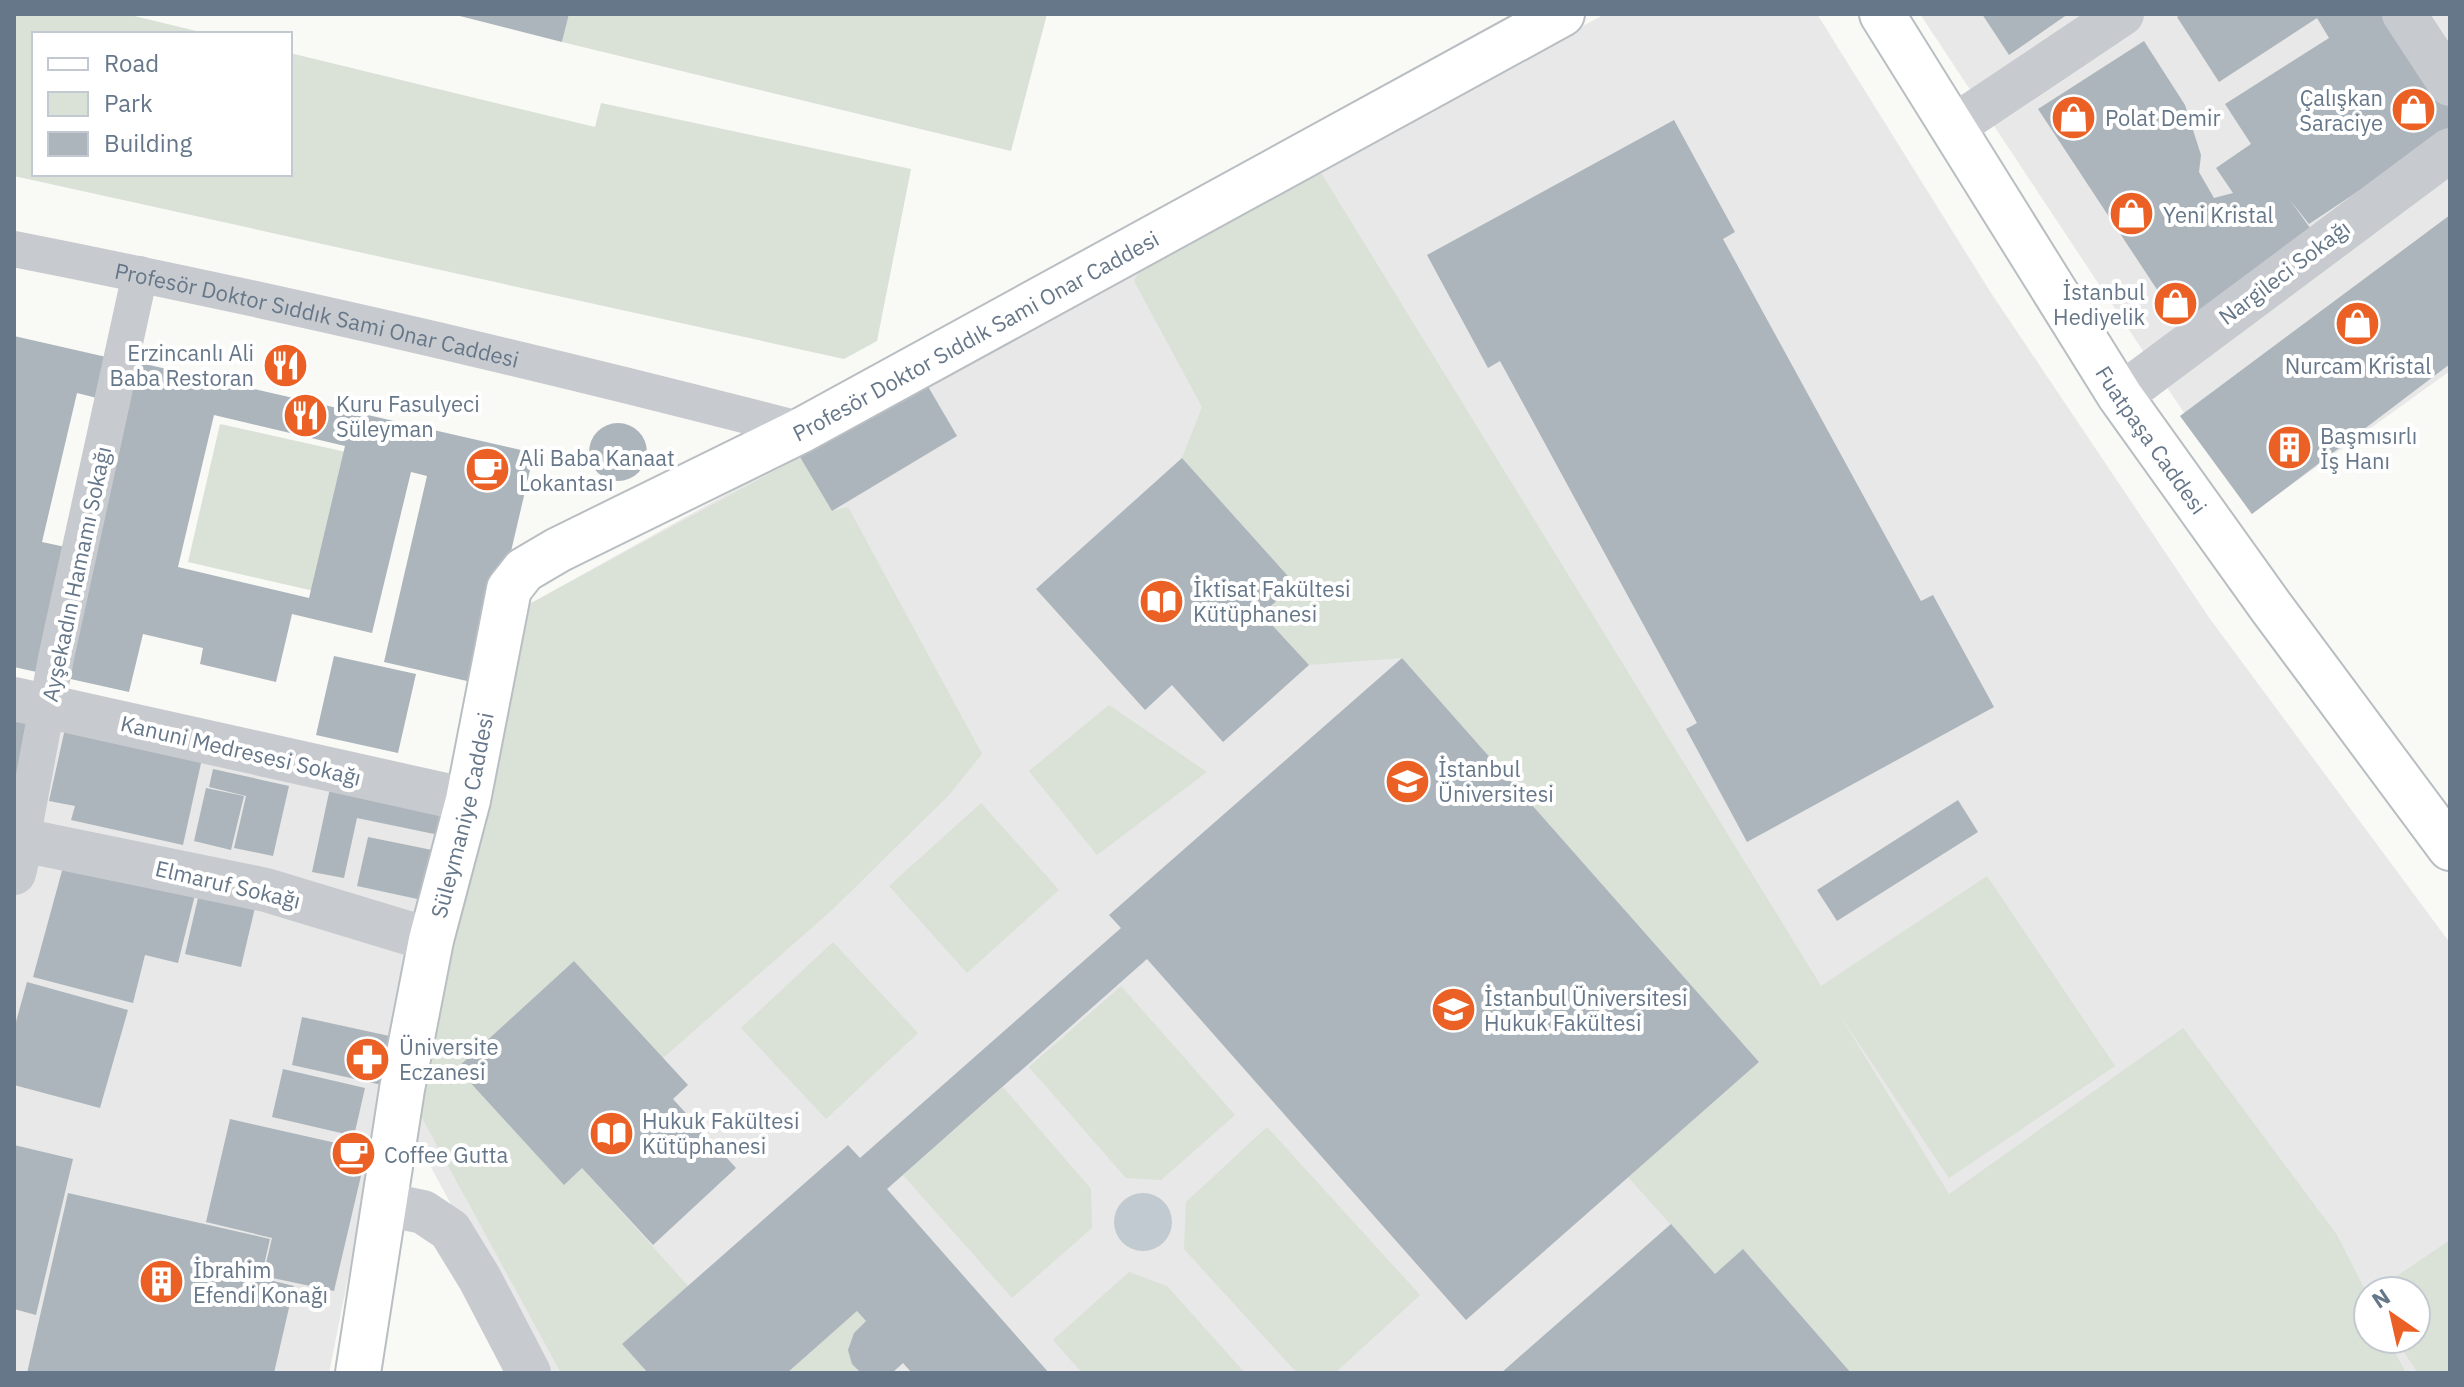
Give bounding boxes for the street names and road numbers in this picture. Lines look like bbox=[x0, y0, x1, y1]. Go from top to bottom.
street label: Nargileci Sokağı bbox=[2212, 213, 2356, 331]
street label: Profesör Doktor Sıddık Sami Onar Caddesi bbox=[787, 223, 1164, 447]
street label: Profesör Doktor Sıddık Sami Onar Caddesi bbox=[112, 255, 522, 373]
street label: Fuatpaşa Caddesi bbox=[2090, 360, 2214, 520]
street label: Ayşekadın Hamamı Sokağı bbox=[35, 444, 117, 704]
street label: Kanuni Medresesi Sokağı bbox=[118, 708, 364, 792]
street label: Süleymaniye Caddesi bbox=[423, 710, 499, 921]
street label: Elmaruf Sokağı bbox=[153, 853, 303, 915]

